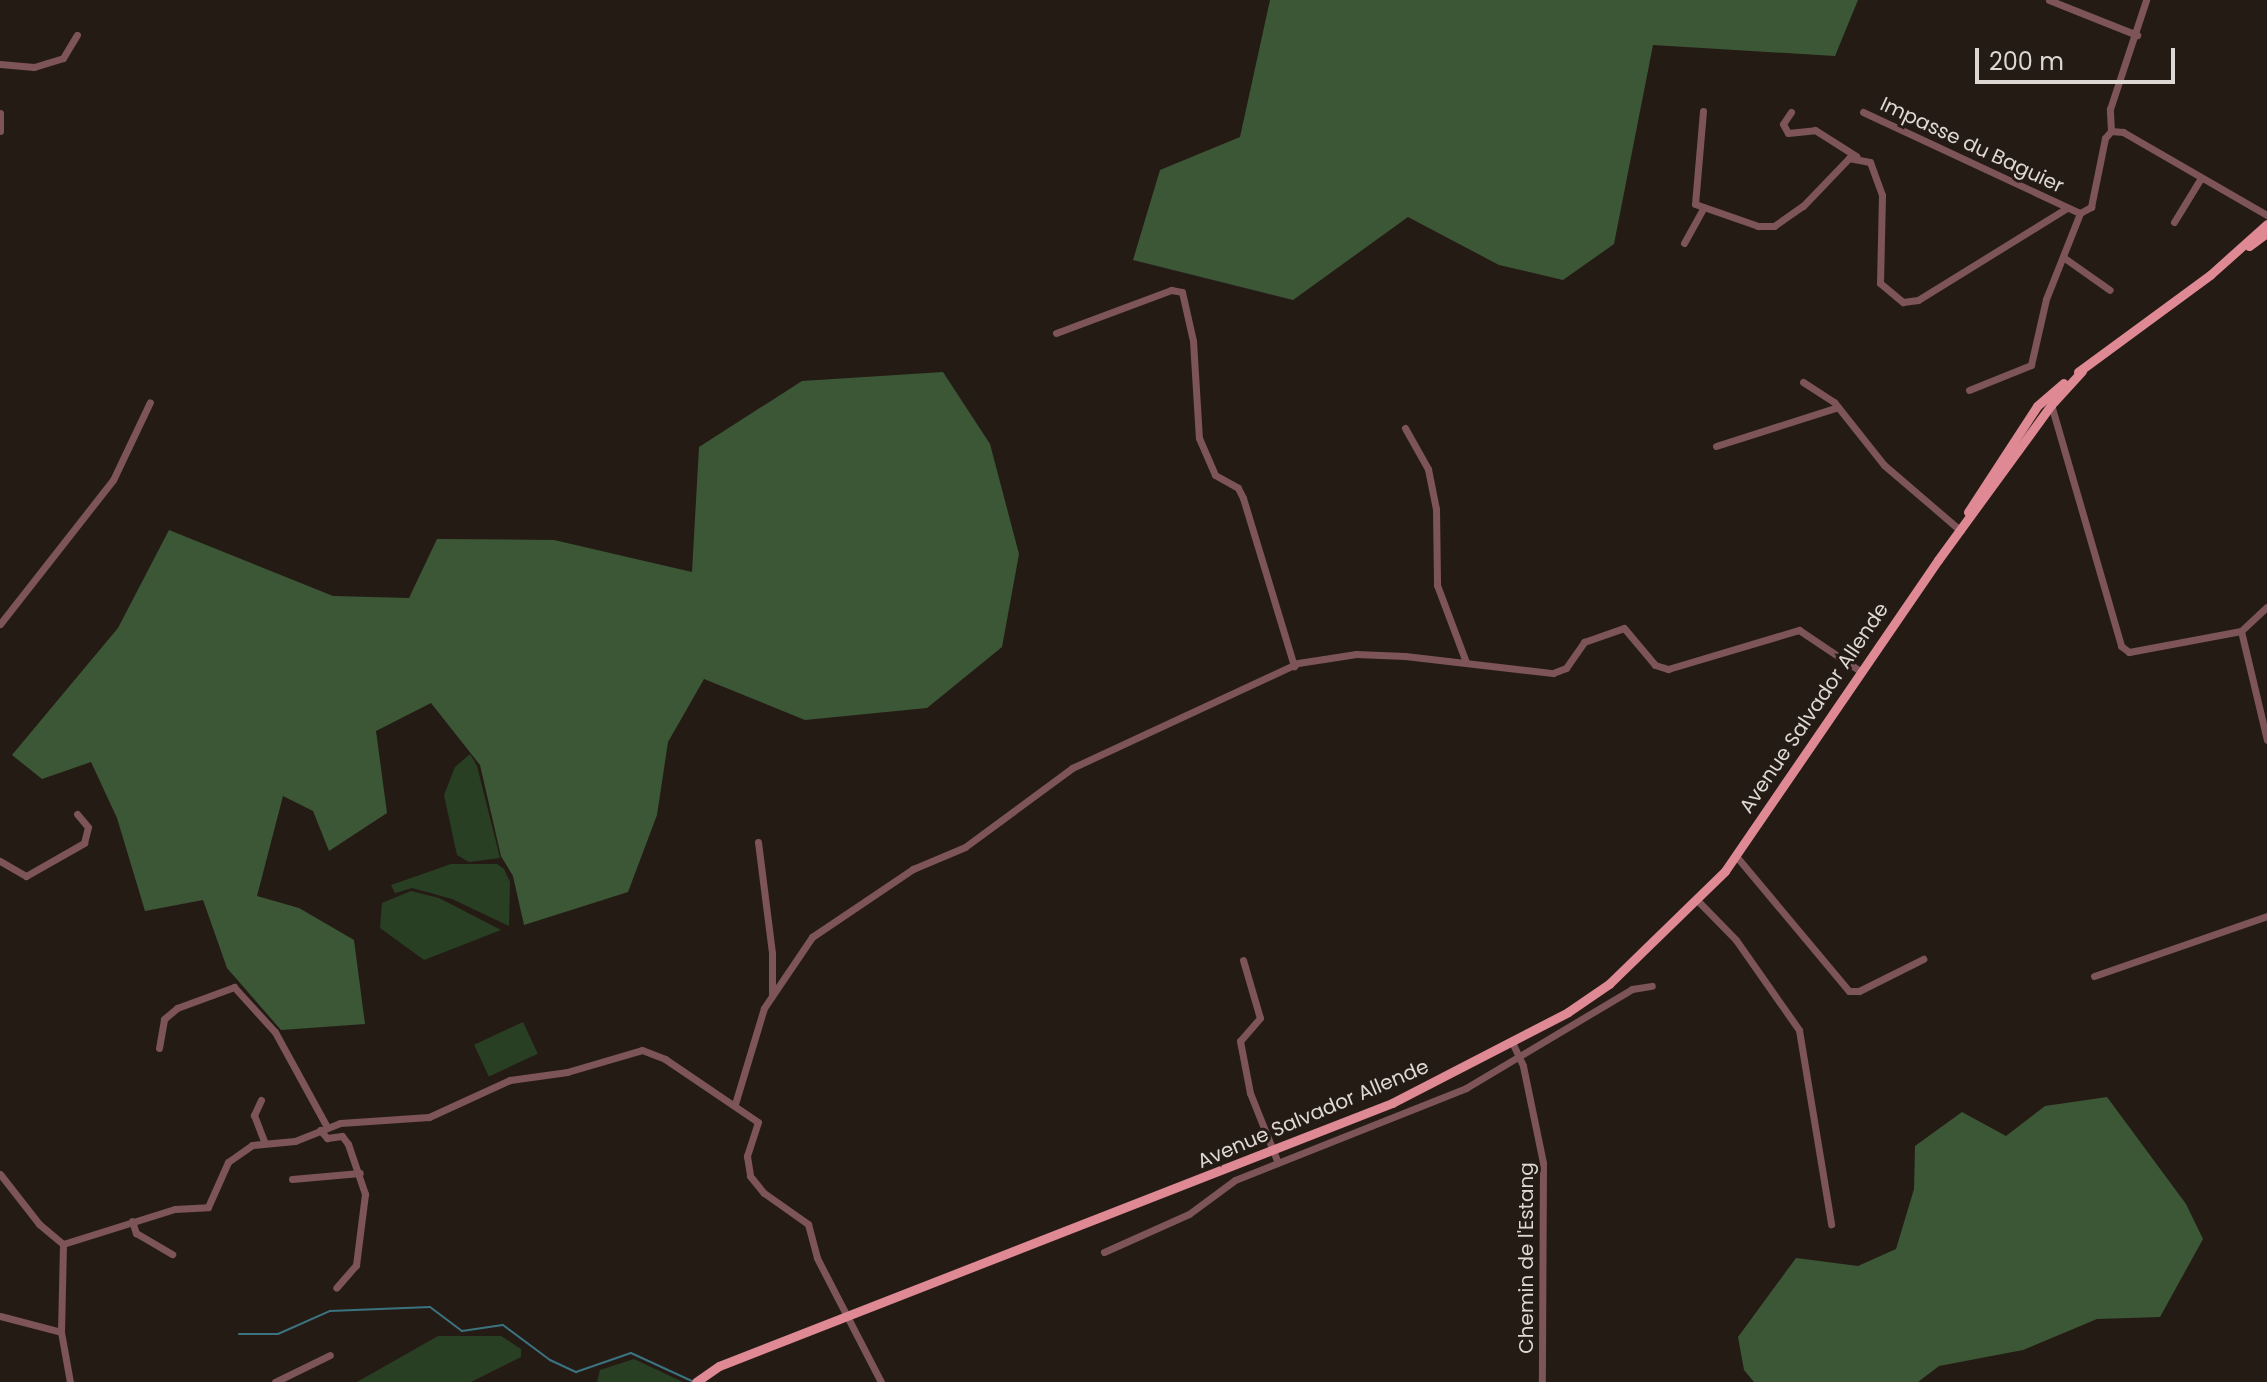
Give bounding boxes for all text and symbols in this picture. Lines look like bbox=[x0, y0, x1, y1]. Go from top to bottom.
scale bar bbox=[1979, 32, 2179, 82]
text: 200 m bbox=[1989, 45, 2064, 78]
street label: Impasse du Baguier bbox=[1876, 92, 2068, 198]
street label: Avenue Salvador Allende bbox=[1734, 598, 1894, 818]
street label: Avenue Salvador Allende bbox=[1194, 1054, 1432, 1174]
street label: Chemin de l'Estang bbox=[1514, 1162, 1538, 1354]

